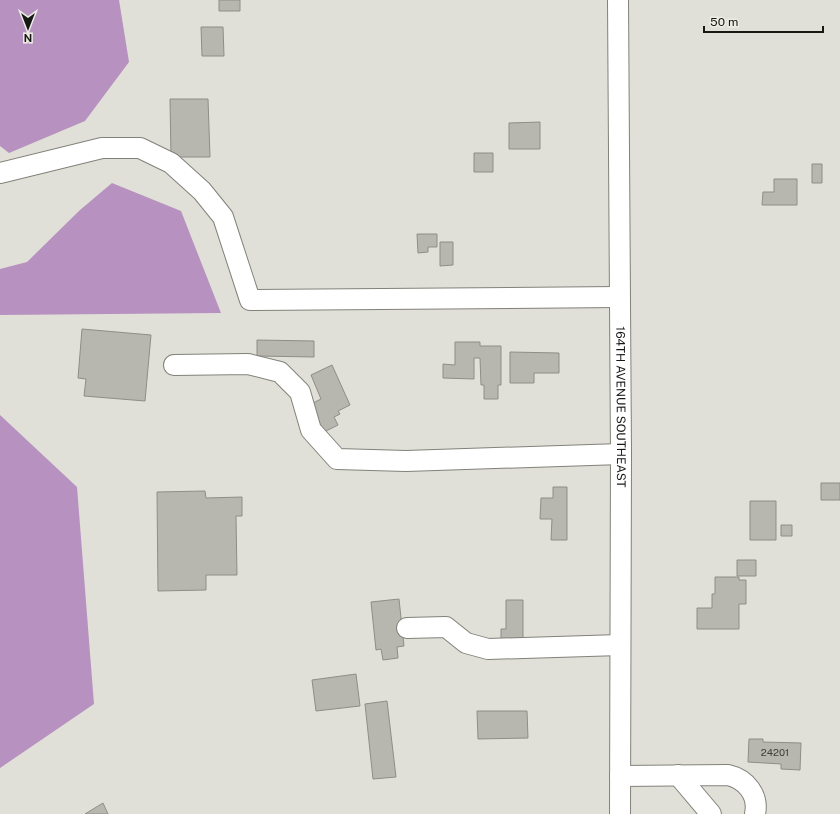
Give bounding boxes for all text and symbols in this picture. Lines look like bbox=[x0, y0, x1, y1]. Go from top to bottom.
north arrow bbox=[8, 8, 48, 48]
scale bar bbox=[704, 8, 823, 34]
text: 50 m bbox=[710, 15, 738, 29]
text: N bbox=[24, 32, 32, 44]
street label: 164TH AVENUE SOUTHEAST bbox=[613, 326, 628, 488]
house number: 24201 bbox=[761, 746, 789, 758]

